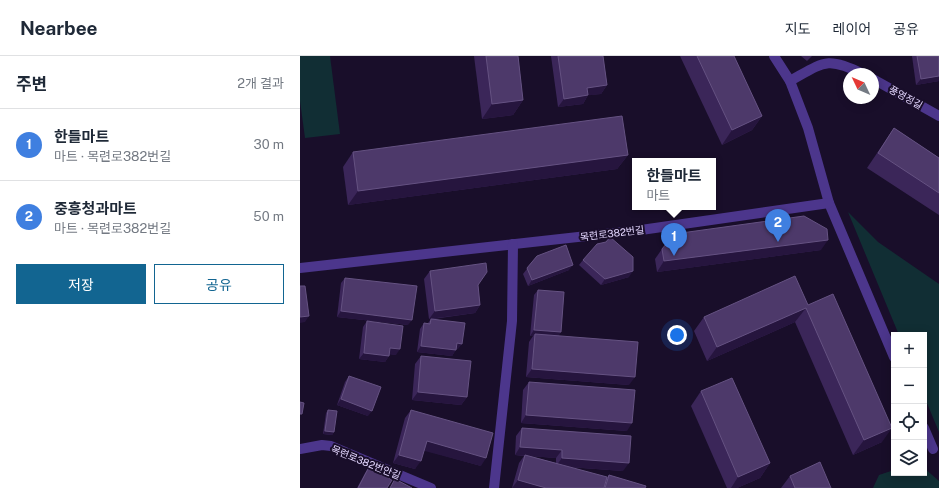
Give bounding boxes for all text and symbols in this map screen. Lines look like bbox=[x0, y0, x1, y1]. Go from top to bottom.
text: Nearbee bbox=[20, 17, 98, 39]
text: 지도 bbox=[785, 21, 811, 37]
text: 레이어 bbox=[833, 21, 871, 37]
text: 공유 bbox=[893, 21, 919, 37]
north arrow bbox=[843, 68, 879, 104]
text: 주변 bbox=[16, 74, 47, 94]
text: 2개 결과 bbox=[237, 76, 284, 91]
street label: 풍영정길 bbox=[887, 83, 925, 111]
text: 한들마트 bbox=[54, 128, 109, 145]
text: 1 bbox=[26, 137, 32, 152]
text: 30 m bbox=[254, 137, 284, 152]
text: 마트 · 목련로382번길 bbox=[54, 149, 171, 164]
popup bbox=[632, 158, 716, 210]
text: 한들마트 bbox=[646, 167, 702, 184]
text: 마트 bbox=[646, 188, 670, 203]
text: 중흥청과마트 bbox=[54, 200, 137, 217]
text: 2 bbox=[25, 209, 33, 224]
text: 50 m bbox=[253, 209, 284, 224]
pin: 2 bbox=[765, 209, 791, 242]
text: 마트 · 목련로382번길 bbox=[54, 221, 171, 236]
street label: 목련로382번길 bbox=[579, 223, 645, 243]
pin: 1 bbox=[661, 223, 687, 256]
button: 저장 bbox=[16, 264, 146, 304]
button: 공유 bbox=[154, 264, 284, 304]
your location bbox=[667, 325, 687, 345]
map controls bbox=[891, 332, 927, 476]
button: + bbox=[891, 332, 927, 368]
button: − bbox=[891, 368, 927, 404]
button: locate bbox=[891, 404, 927, 440]
button: layers bbox=[891, 440, 927, 476]
street label: 목련로382번안길 bbox=[330, 443, 402, 481]

